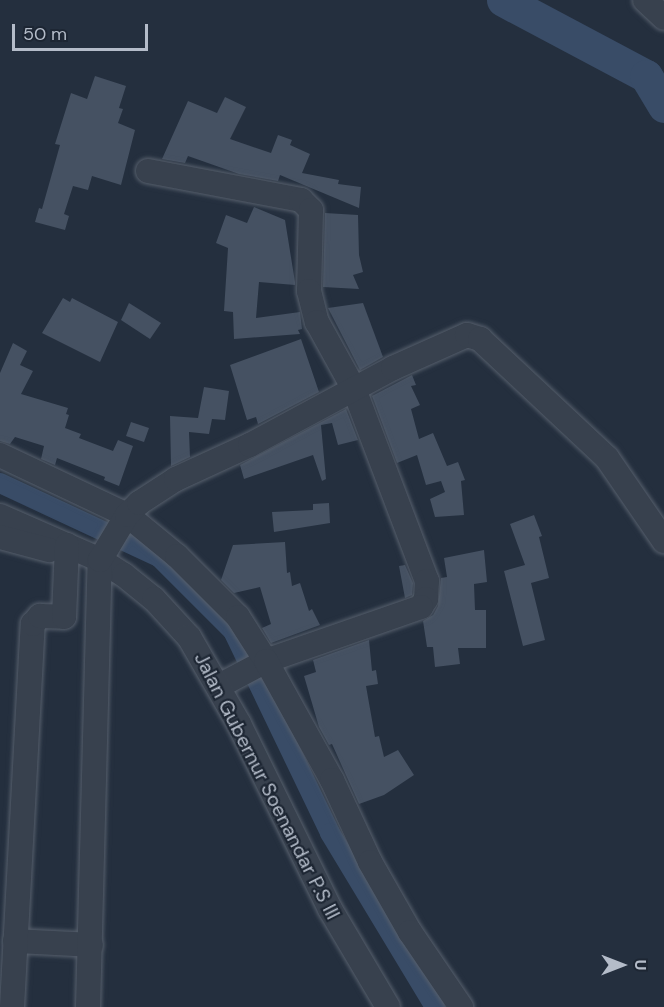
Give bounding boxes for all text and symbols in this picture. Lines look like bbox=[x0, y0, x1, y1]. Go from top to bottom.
scale bar bbox=[15, 12, 152, 50]
text: 50 m bbox=[23, 22, 67, 46]
street label: Jalan Gubernur Soenandar P.S III bbox=[189, 648, 345, 924]
north arrow bbox=[592, 935, 652, 995]
text: U bbox=[630, 960, 651, 970]

